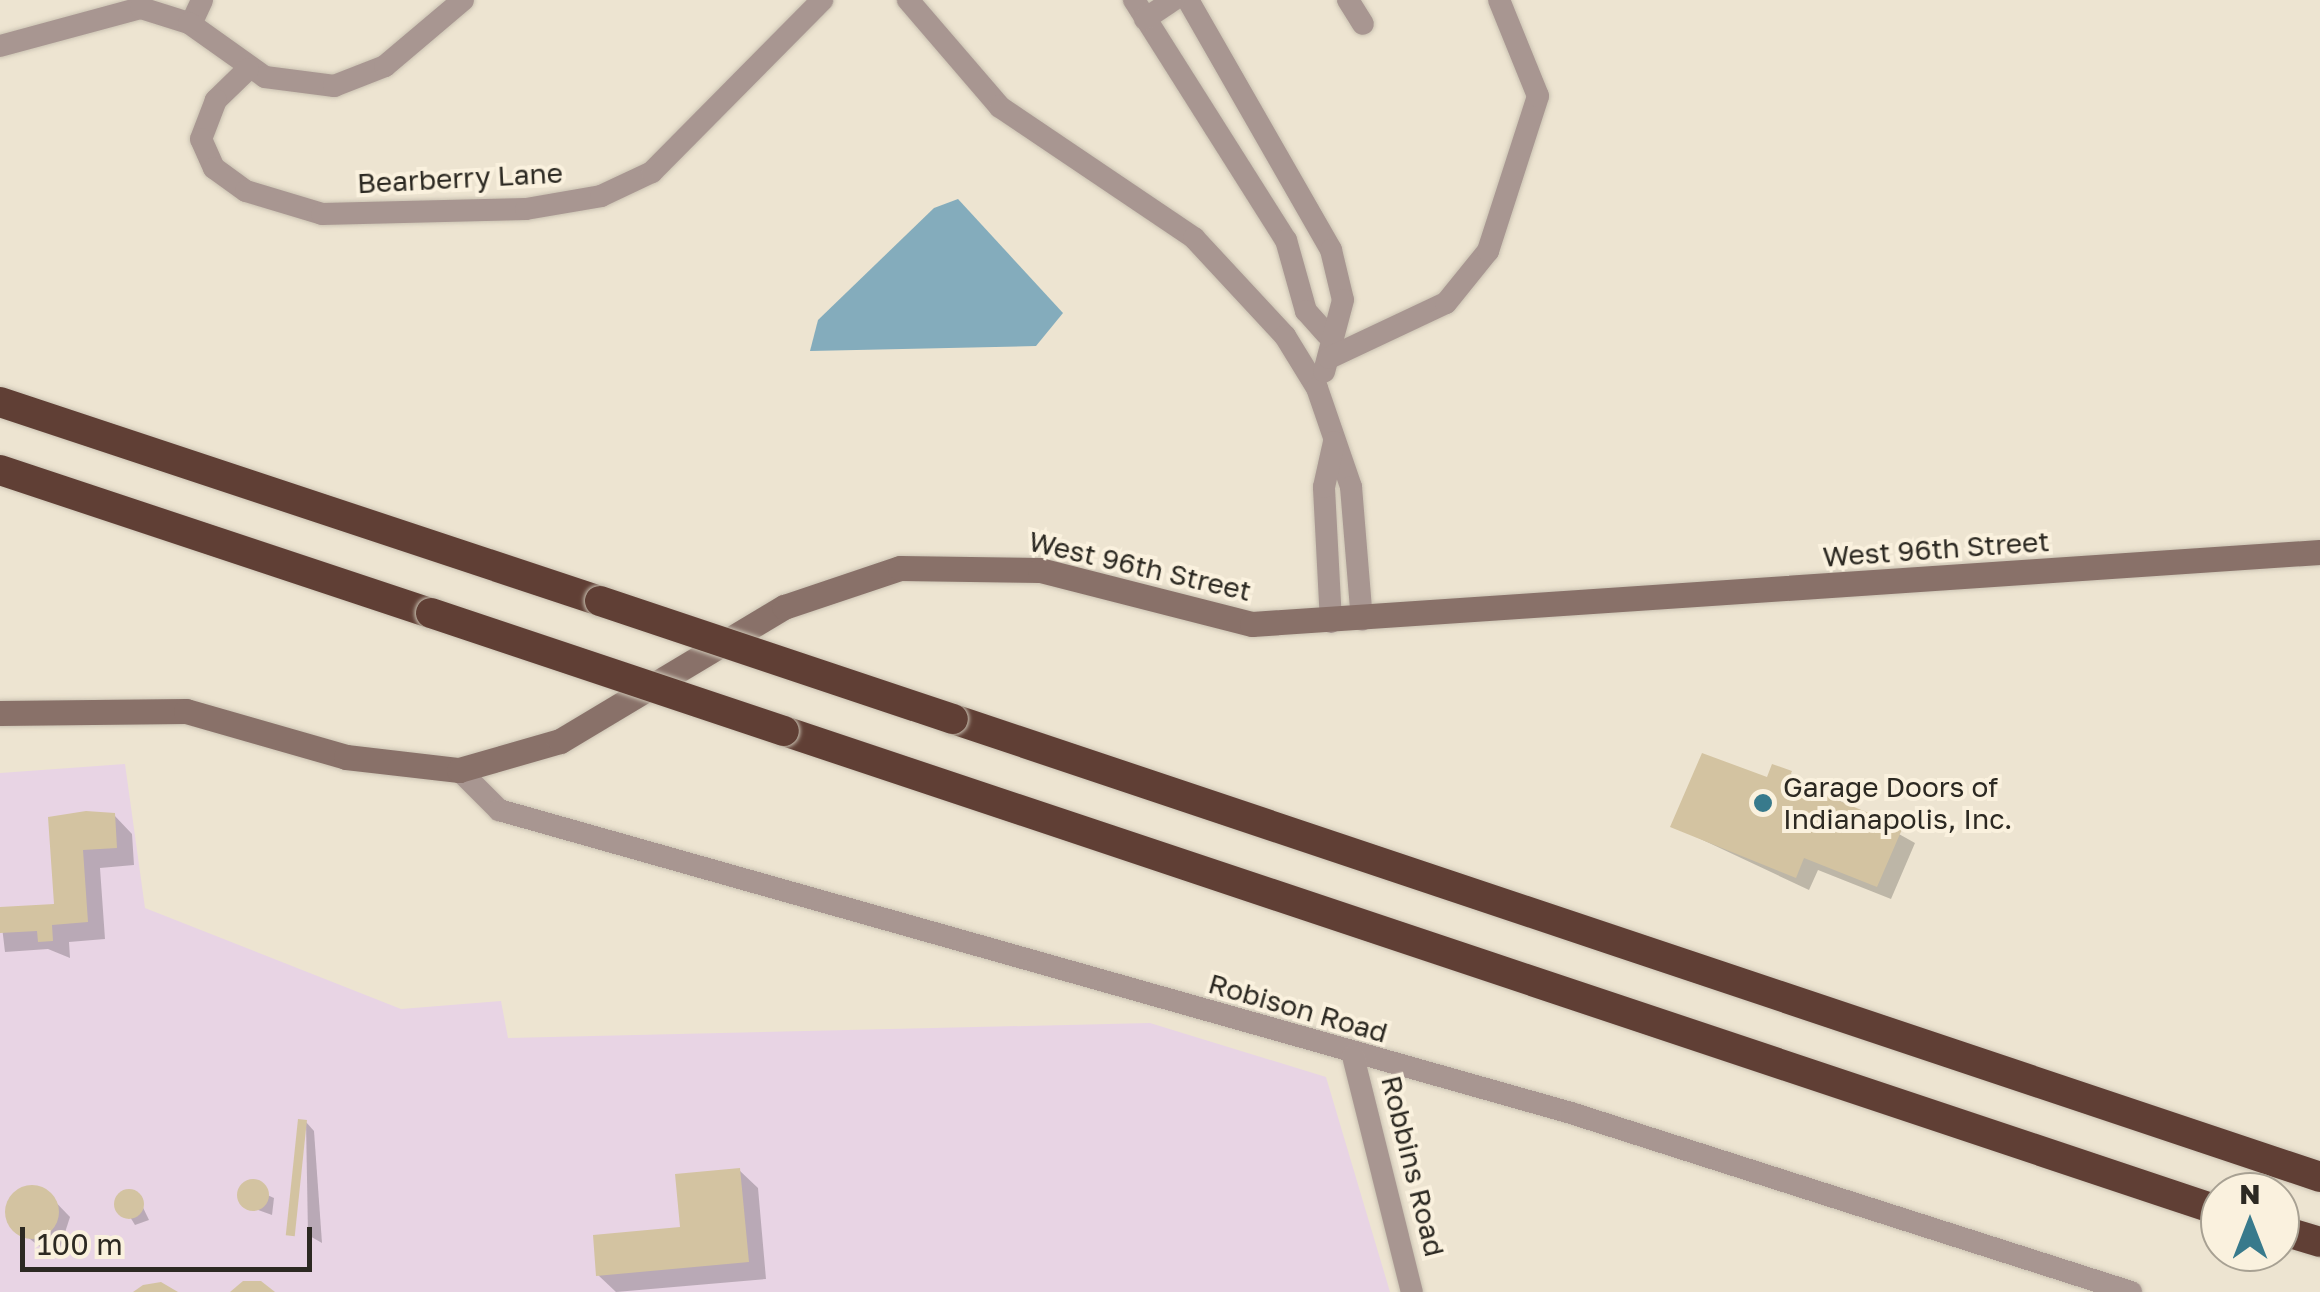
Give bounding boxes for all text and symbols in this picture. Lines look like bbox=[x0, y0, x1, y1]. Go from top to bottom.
street label: Bearberry Lane bbox=[356, 156, 564, 200]
street label: West 96th Street bbox=[1026, 524, 1254, 608]
street label: West 96th Street bbox=[1821, 524, 2051, 574]
place label: Garage Doors of Indianapolis, Inc. bbox=[1783, 770, 2012, 836]
marker: Garage Doors of Indianapolis, Inc. bbox=[1752, 792, 1774, 814]
street label: Robison Road bbox=[1205, 966, 1391, 1050]
street label: Robbins Road bbox=[1374, 1072, 1452, 1260]
north arrow bbox=[2200, 1172, 2300, 1272]
text: N bbox=[2239, 1177, 2261, 1210]
scale bar bbox=[25, 1207, 318, 1269]
text: 100 m bbox=[37, 1226, 123, 1262]

